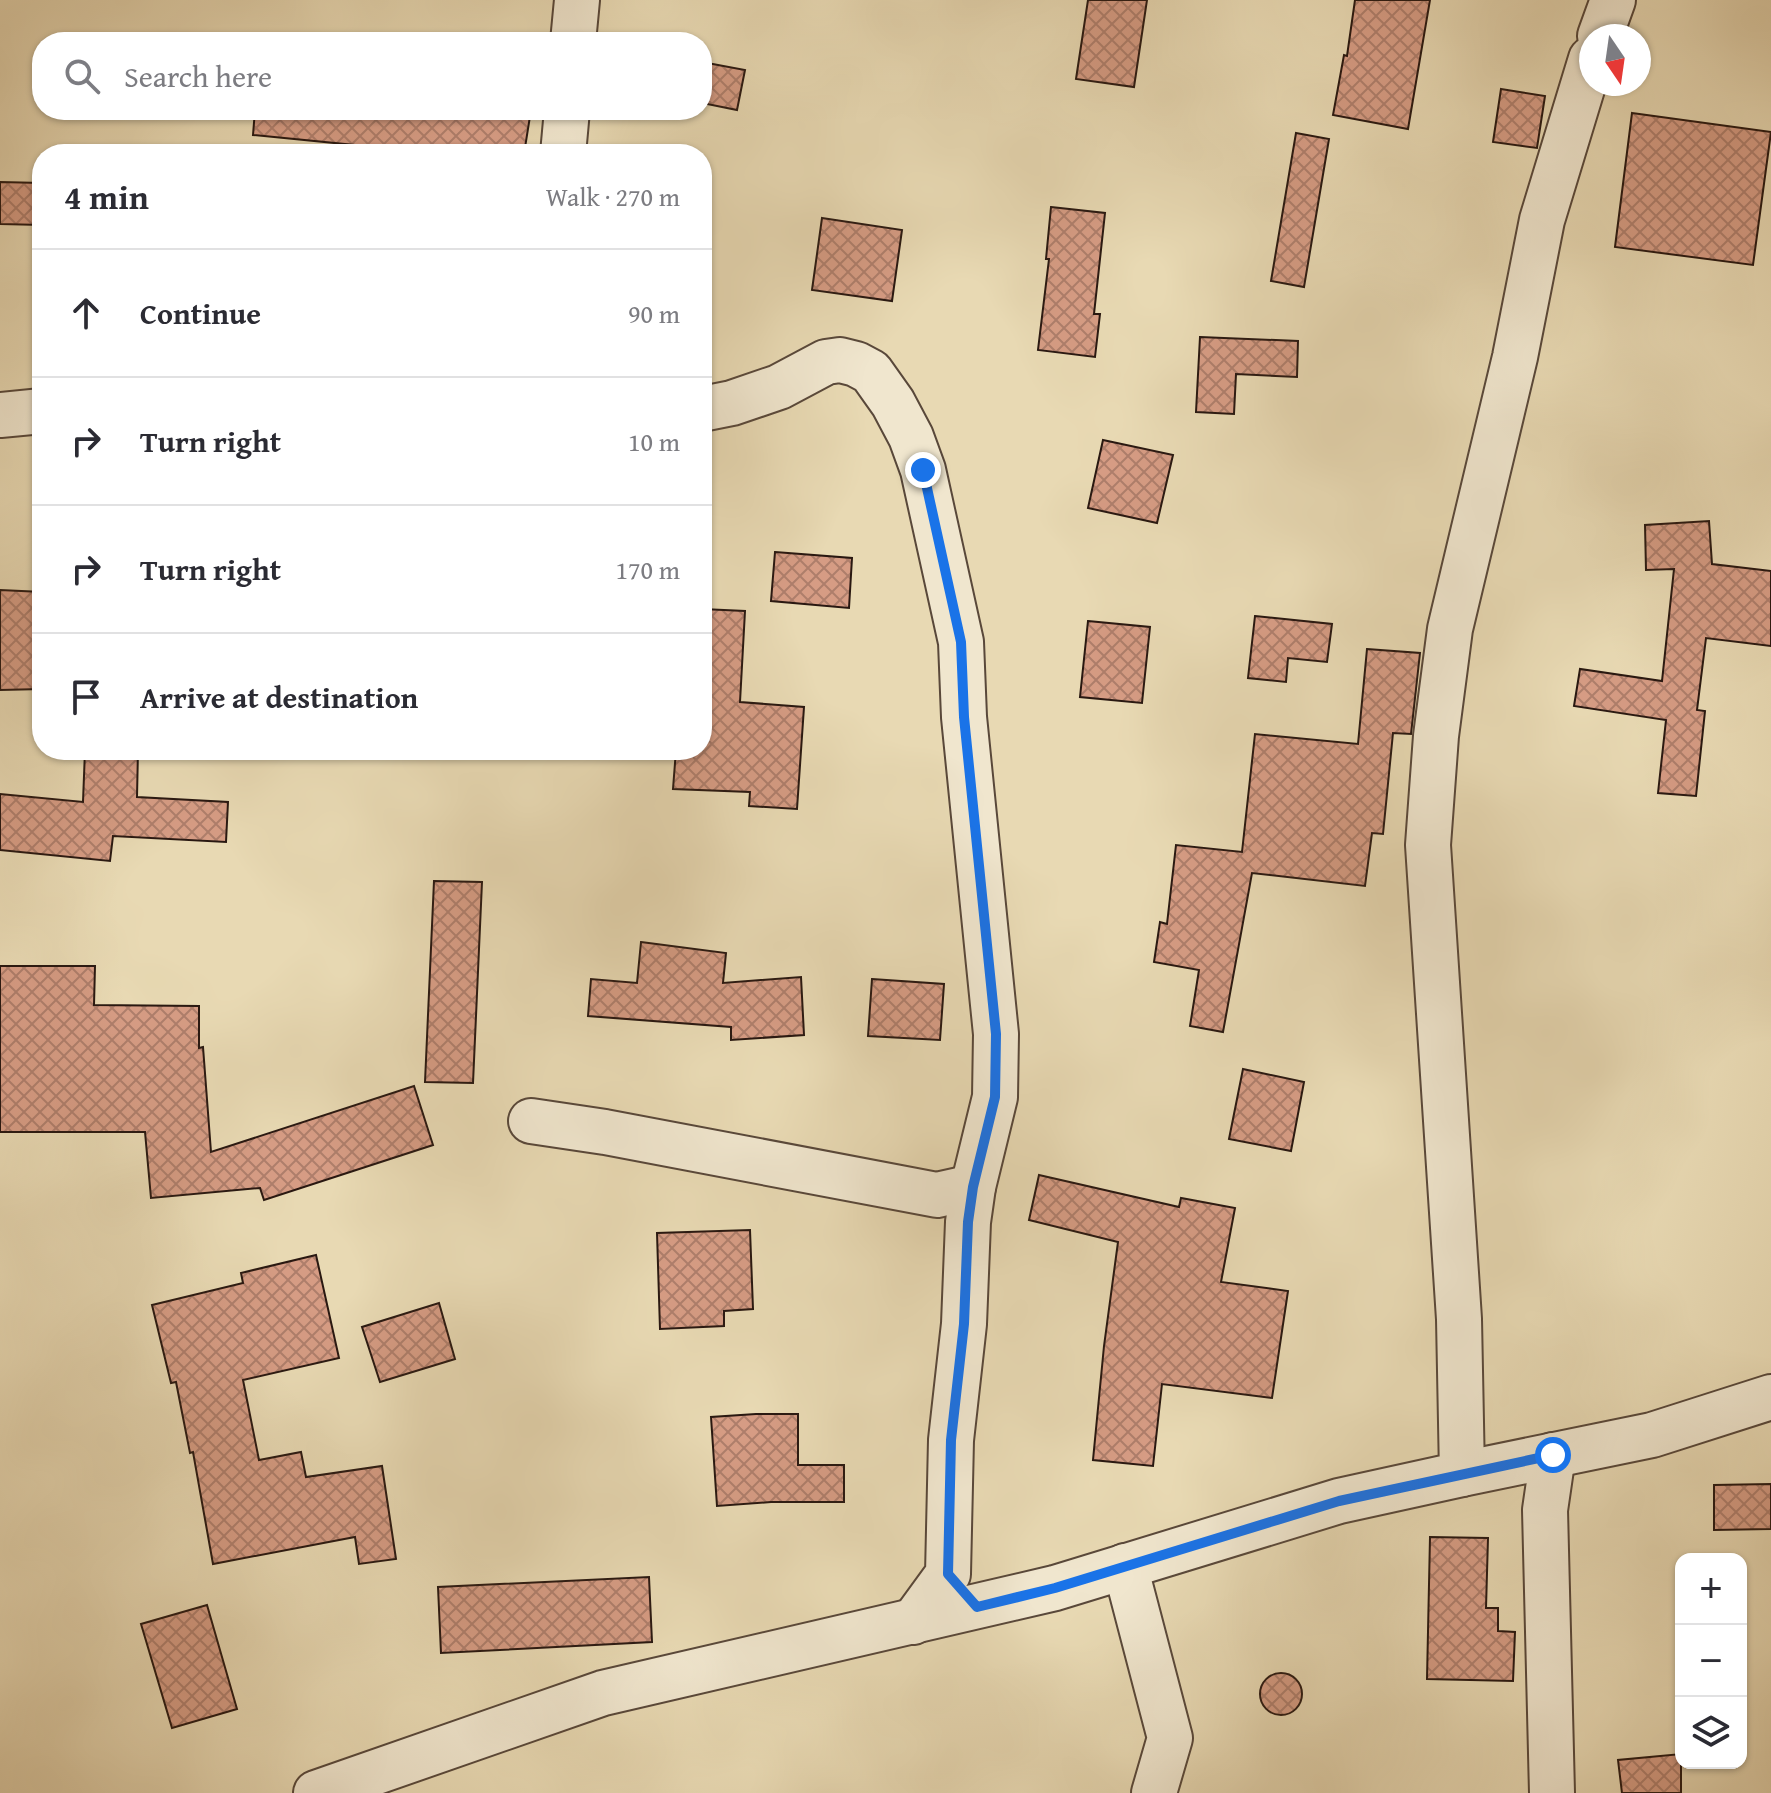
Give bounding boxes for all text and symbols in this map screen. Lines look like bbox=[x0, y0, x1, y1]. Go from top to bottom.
north arrow bbox=[1579, 24, 1651, 96]
search box bbox=[32, 32, 712, 120]
icon: search bbox=[60, 54, 104, 98]
text: Search here bbox=[124, 54, 272, 98]
text: 4 min bbox=[64, 172, 149, 221]
text: Walk · 270 m bbox=[546, 177, 680, 216]
icon: ahead bbox=[64, 291, 108, 335]
text: Continue bbox=[140, 291, 261, 335]
text: 90 m bbox=[628, 294, 680, 333]
icon: right bbox=[64, 419, 108, 463]
text: Turn right bbox=[140, 419, 281, 463]
text: 10 m bbox=[628, 422, 680, 461]
route end bbox=[905, 452, 941, 488]
icon: right bbox=[64, 547, 108, 591]
text: Turn right bbox=[140, 547, 281, 591]
text: 170 m bbox=[615, 550, 680, 589]
icon: arrive bbox=[64, 675, 108, 719]
text: Arrive at destination bbox=[140, 675, 418, 719]
route start bbox=[1535, 1437, 1571, 1473]
map controls bbox=[1675, 1553, 1747, 1769]
button: + bbox=[1675, 1553, 1747, 1625]
button: − bbox=[1675, 1625, 1747, 1697]
button: layers bbox=[1675, 1697, 1747, 1769]

